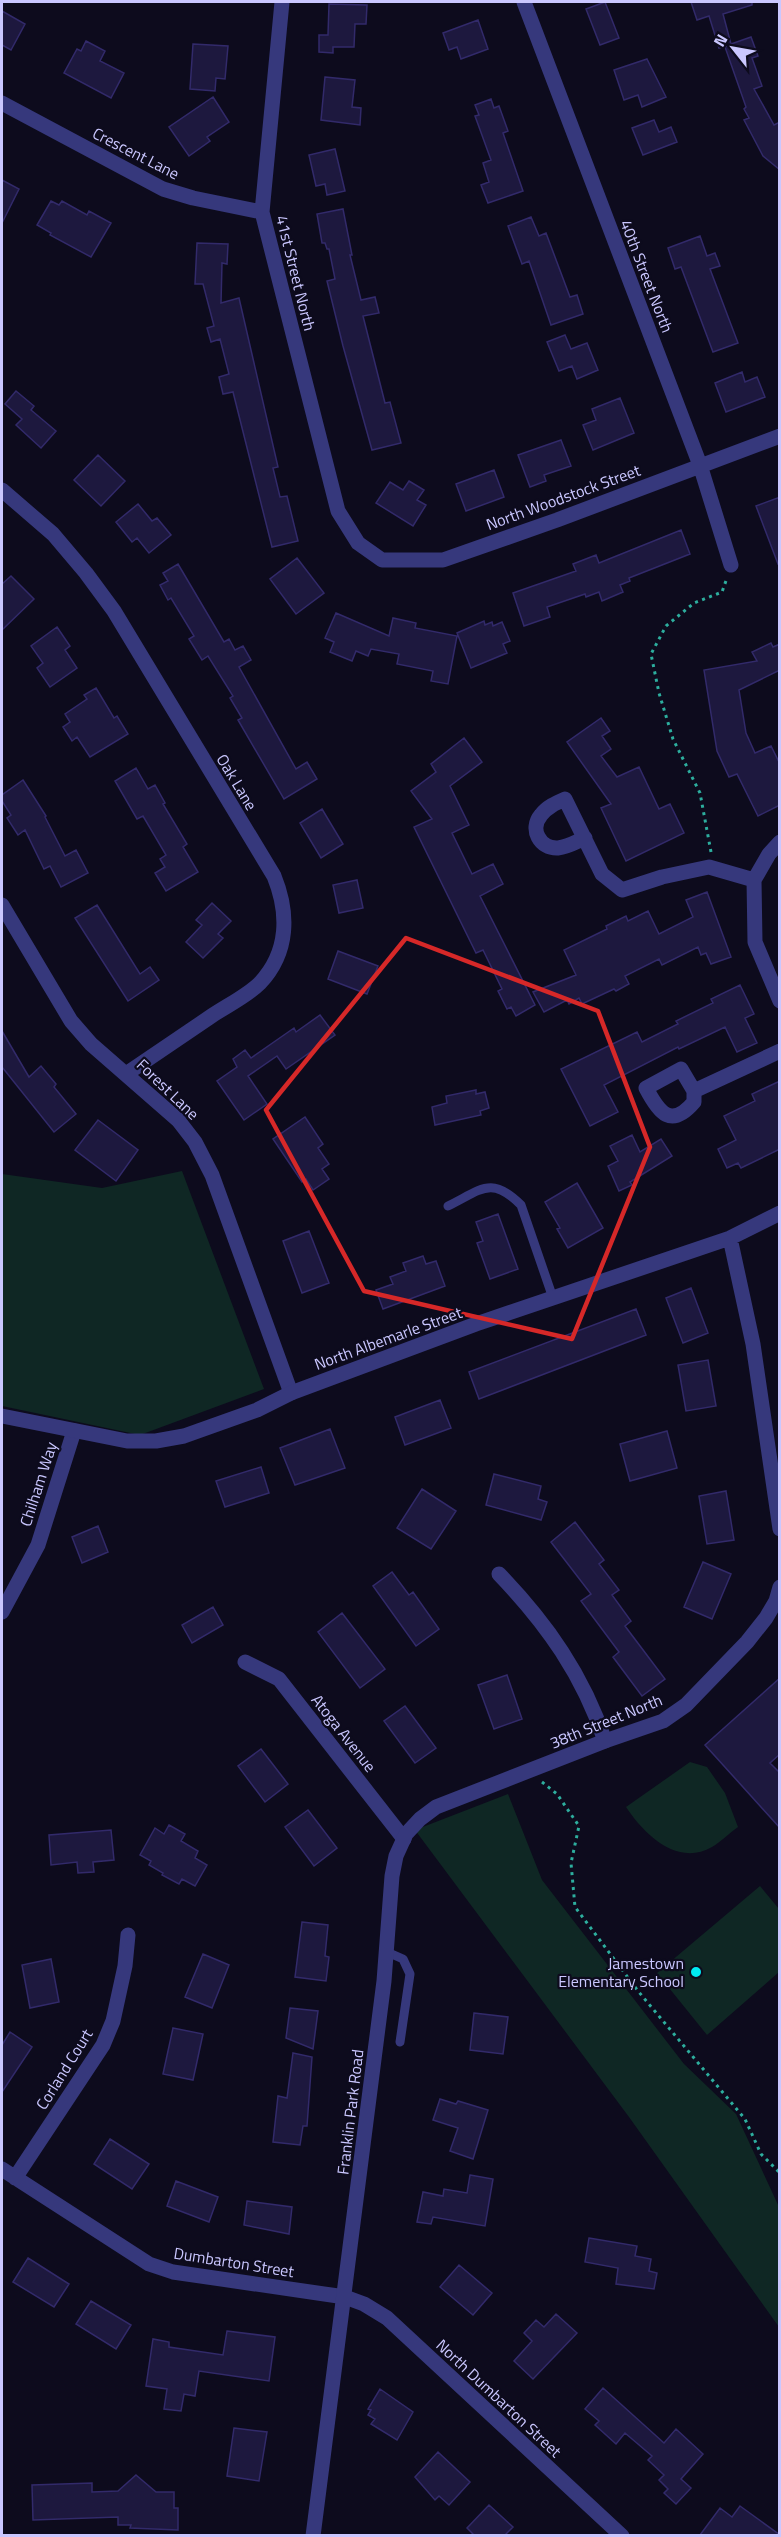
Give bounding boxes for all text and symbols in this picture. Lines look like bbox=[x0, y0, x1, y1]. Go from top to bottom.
north arrow bbox=[703, 18, 763, 78]
text: N bbox=[707, 29, 733, 51]
street label: Crescent Lane bbox=[88, 121, 184, 185]
street label: 41st Street North bbox=[270, 213, 322, 333]
street label: 40th Street North bbox=[614, 216, 680, 336]
street label: North Woodstock Street bbox=[483, 458, 644, 536]
street label: Oak Lane bbox=[211, 749, 263, 815]
street label: Forest Lane bbox=[131, 1053, 205, 1125]
street label: North Albemarle Street bbox=[311, 1300, 466, 1376]
street label: Chilham Way bbox=[13, 1438, 63, 1529]
street label: 38th Street North bbox=[546, 1688, 666, 1754]
street label: Atoga Avenue bbox=[306, 1689, 382, 1777]
place label: Jamestown Elementary School bbox=[558, 1951, 684, 1993]
marker: Jamestown Elementary School bbox=[689, 1965, 703, 1979]
street label: Corland Court bbox=[30, 2024, 99, 2114]
street label: Franklin Park Road bbox=[330, 2048, 370, 2176]
street label: Dumbarton Street bbox=[172, 2241, 296, 2283]
street label: North Dumbarton Street bbox=[431, 2333, 567, 2463]

